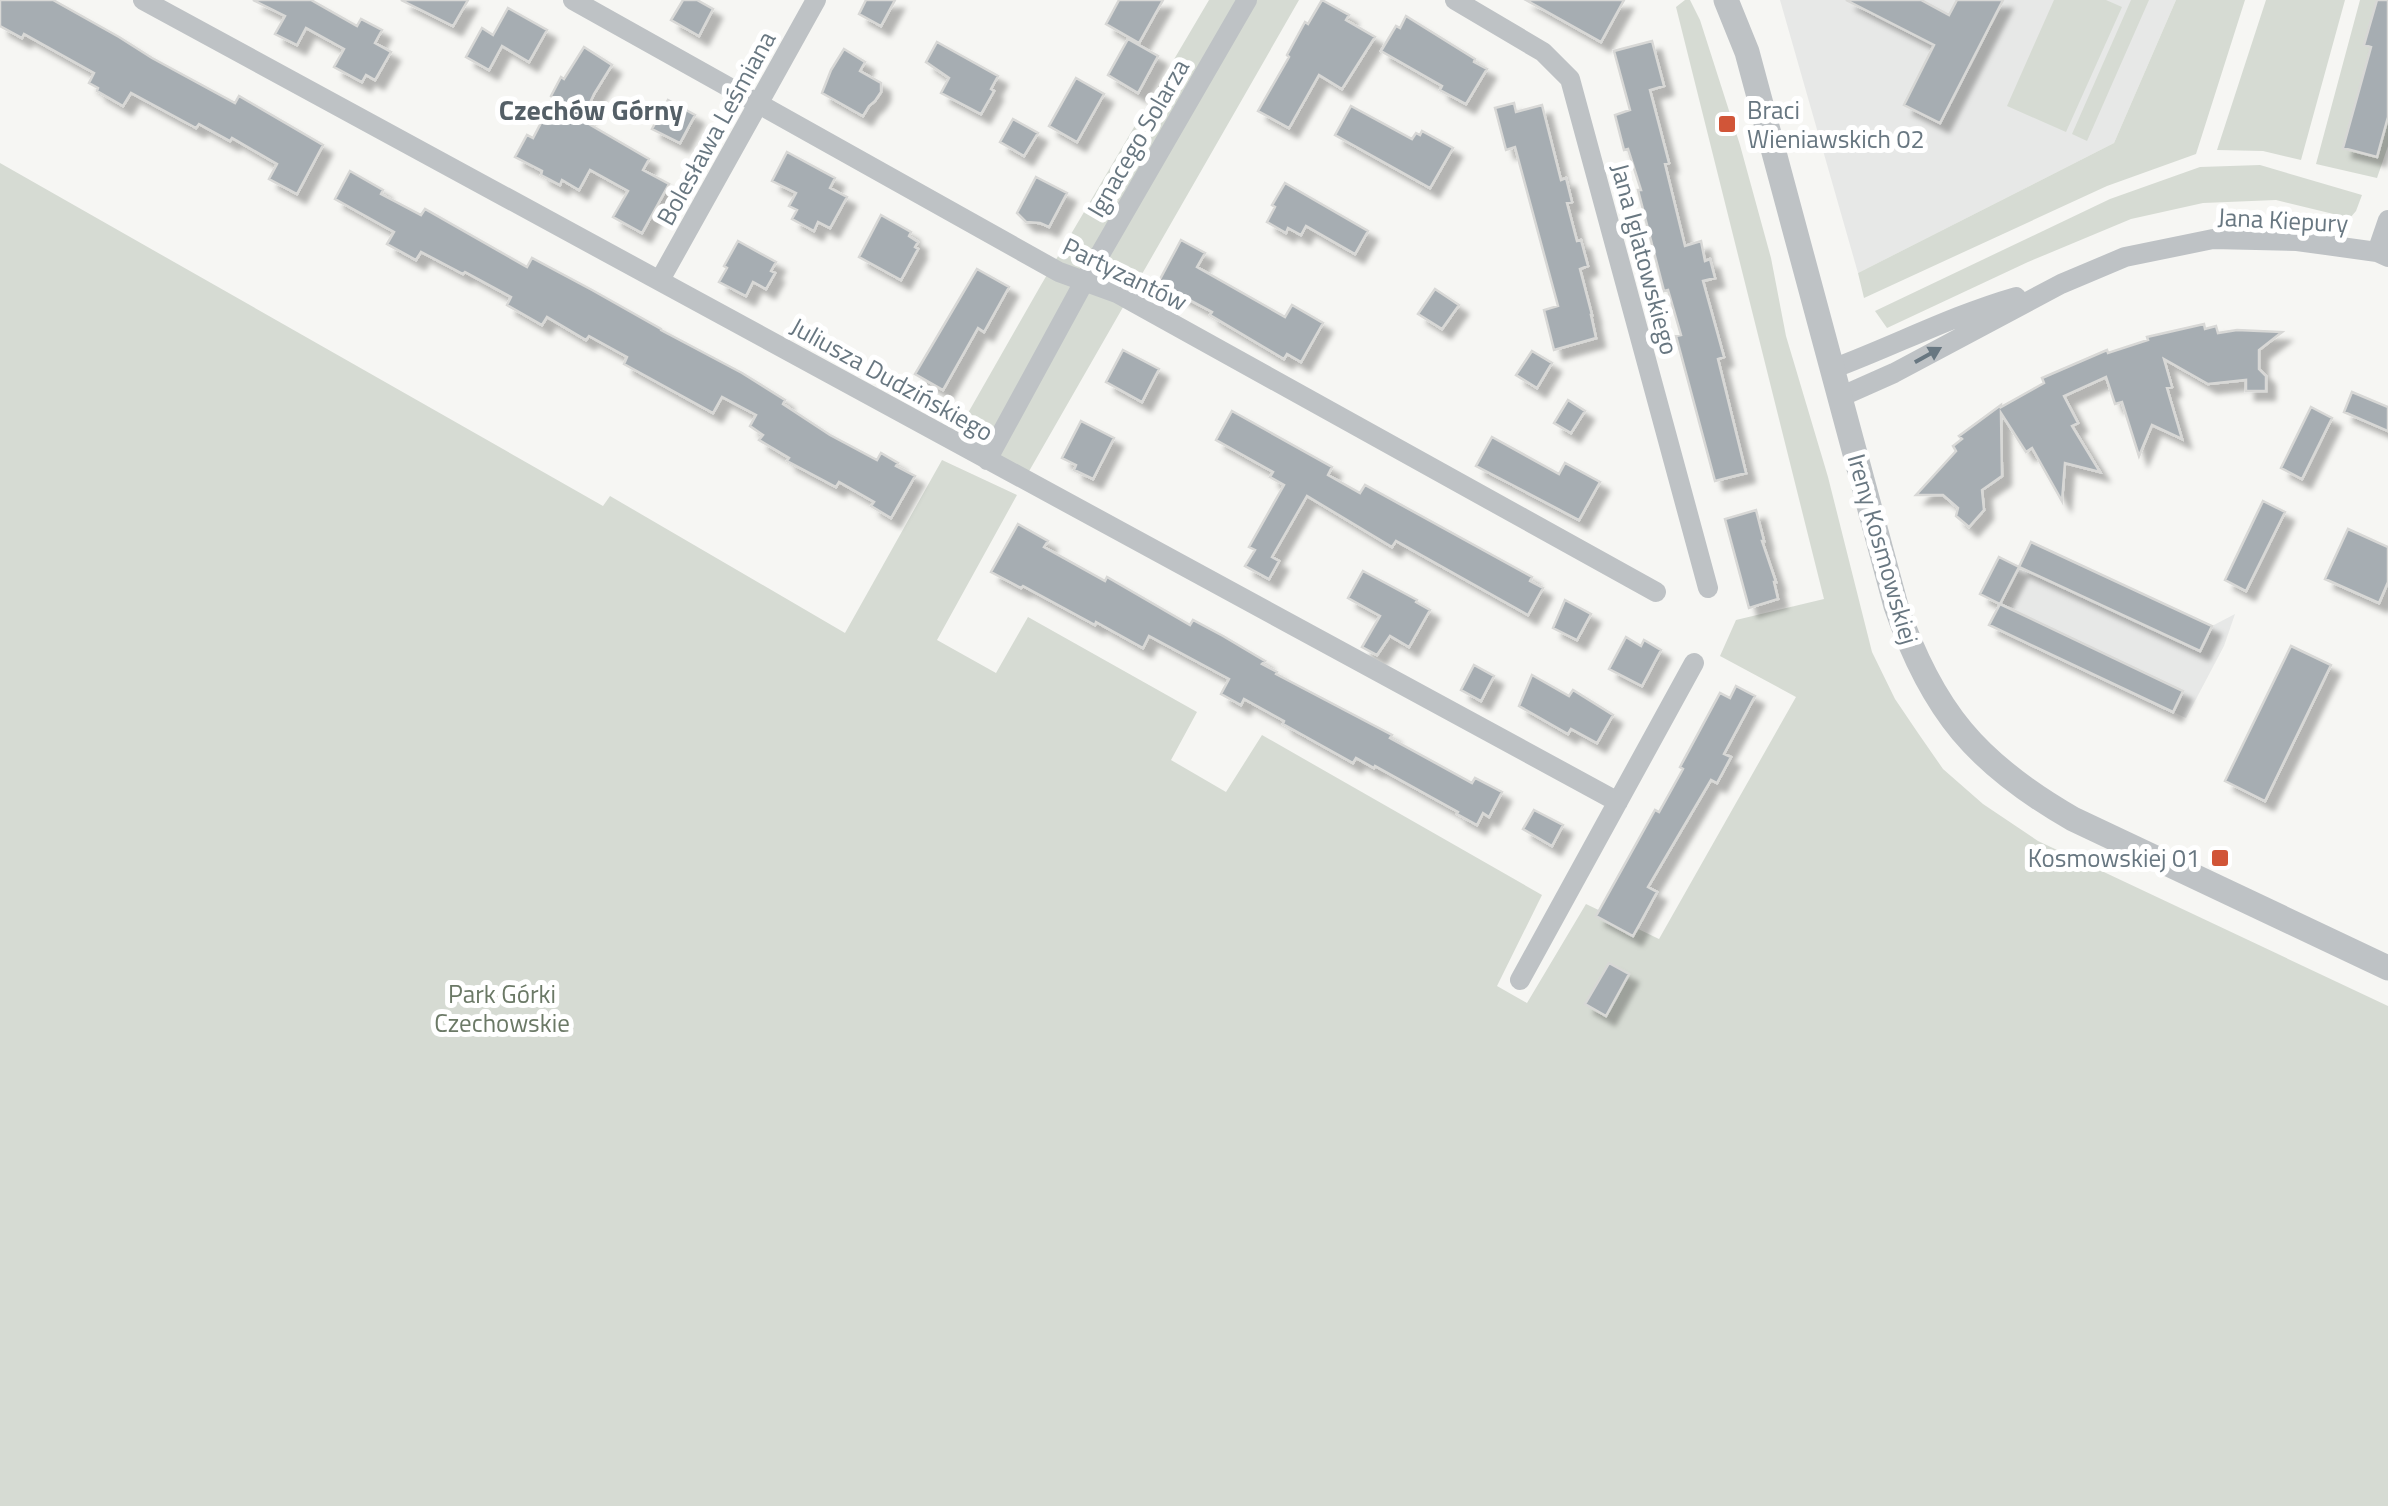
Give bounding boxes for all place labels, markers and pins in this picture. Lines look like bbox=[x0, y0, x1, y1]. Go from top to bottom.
place label: Braci Wieniawskich 02 bbox=[1747, 91, 1925, 158]
marker: Braci Wieniawskich 02 bbox=[1716, 113, 1738, 135]
place label: Kosmowskiej 01 bbox=[2028, 839, 2200, 877]
marker: Kosmowskiej 01 bbox=[2209, 847, 2231, 869]

